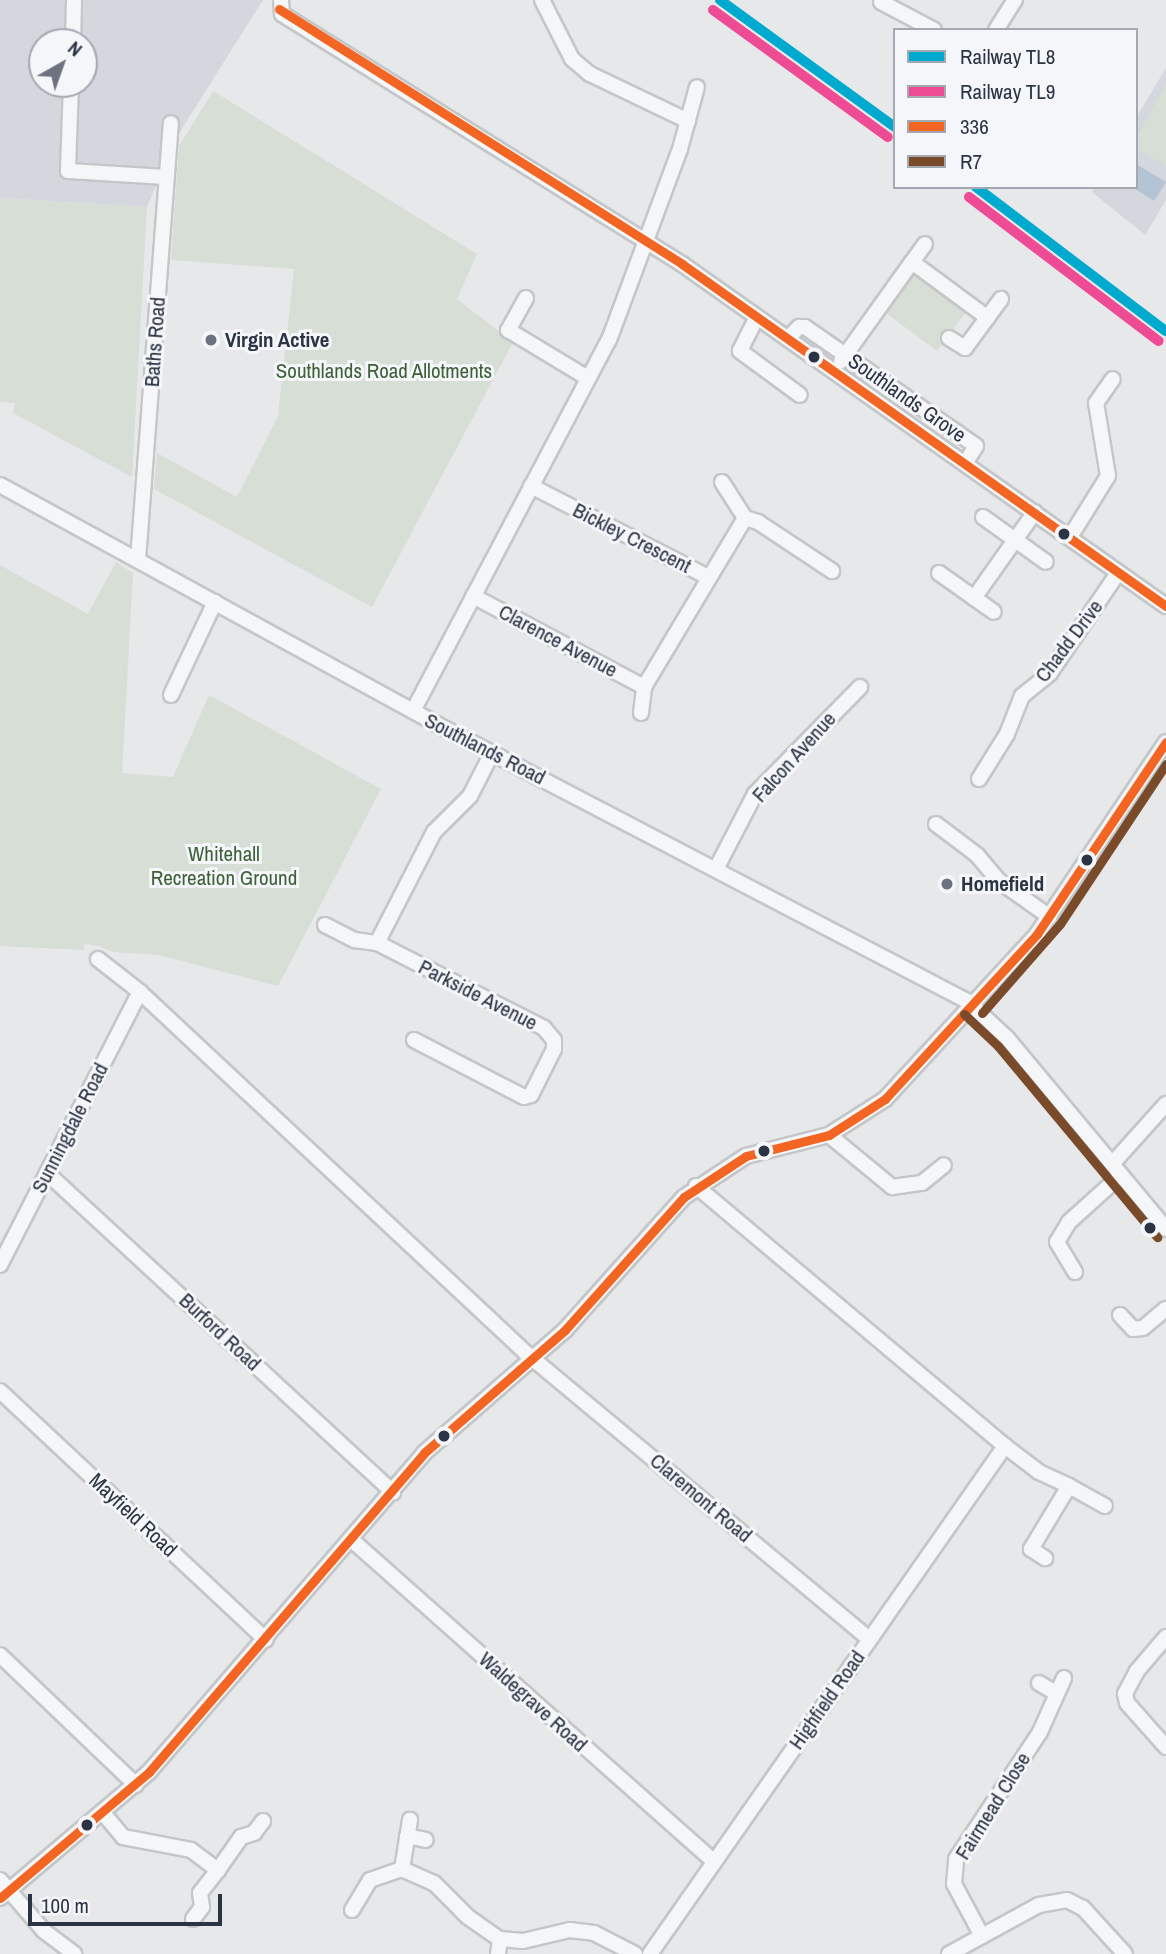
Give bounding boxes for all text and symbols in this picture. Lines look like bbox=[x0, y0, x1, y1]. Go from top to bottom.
north arrow bbox=[28, 28, 98, 98]
legend bbox=[893, 28, 1138, 189]
text: N bbox=[63, 35, 88, 62]
text: Railway TL8 bbox=[960, 42, 1055, 71]
text: Railway TL9 bbox=[960, 77, 1055, 106]
text: 336 bbox=[960, 112, 989, 141]
text: R7 bbox=[960, 147, 982, 176]
street label: Baths Road bbox=[139, 296, 171, 388]
place label: Virgin Active bbox=[225, 327, 330, 353]
marker: Virgin Active bbox=[203, 332, 219, 348]
street label: Southlands Grove bbox=[843, 348, 971, 448]
unlabelled marker bbox=[807, 350, 821, 364]
park label: Southlands Road Allotments bbox=[275, 358, 493, 384]
street label: Bickley Crescent bbox=[569, 497, 695, 579]
unlabelled marker bbox=[1057, 527, 1071, 541]
street label: Chadd Drive bbox=[1030, 595, 1108, 687]
street label: Clarence Avenue bbox=[494, 599, 622, 683]
street label: Falcon Avenue bbox=[747, 706, 841, 808]
street label: Southlands Road bbox=[420, 708, 550, 790]
park label: Whitehall Recreation Ground bbox=[151, 841, 297, 891]
unlabelled marker bbox=[1080, 853, 1094, 867]
place label: Homefield bbox=[961, 871, 1044, 897]
marker: Homefield bbox=[939, 876, 955, 892]
street label: Parkside Avenue bbox=[414, 954, 542, 1036]
street label: Sunningdale Road bbox=[26, 1059, 114, 1197]
unlabelled marker bbox=[757, 1144, 771, 1158]
unlabelled marker bbox=[1143, 1221, 1157, 1235]
street label: Burford Road bbox=[174, 1288, 266, 1376]
unlabelled marker bbox=[437, 1429, 451, 1443]
street label: Claremont Road bbox=[645, 1448, 757, 1548]
street label: Mayfield Road bbox=[84, 1468, 182, 1562]
street label: Highfield Road bbox=[784, 1646, 870, 1754]
street label: Waldegrave Road bbox=[474, 1647, 592, 1757]
street label: Fairmead Close bbox=[950, 1748, 1036, 1864]
unlabelled marker bbox=[80, 1818, 94, 1832]
scale bar bbox=[32, 1881, 226, 1925]
text: 100 m bbox=[41, 1891, 89, 1920]

